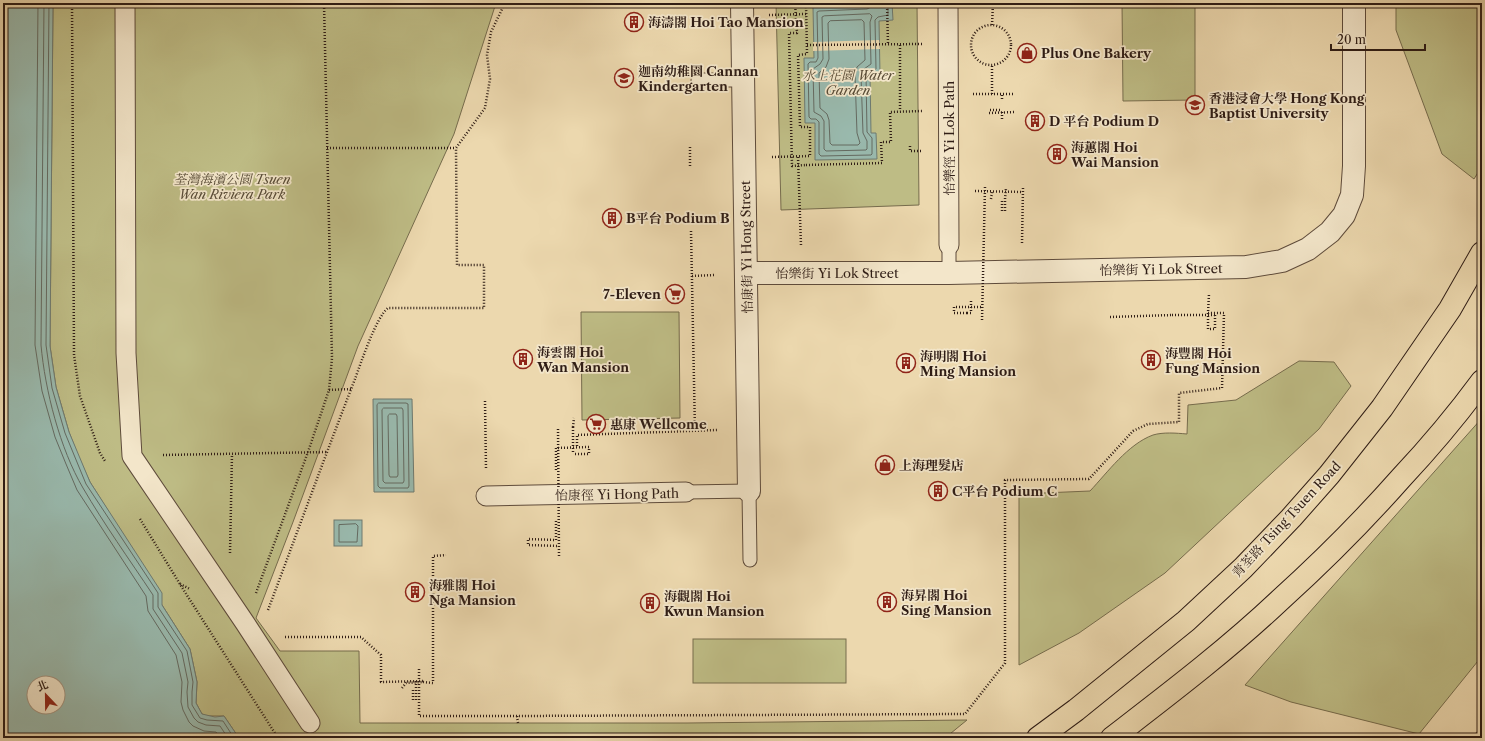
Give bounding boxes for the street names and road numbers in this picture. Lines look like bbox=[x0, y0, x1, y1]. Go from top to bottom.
street label: 怡樂徑 Yi Lok Path bbox=[941, 81, 957, 195]
street label: 怡康街 Yi Hong Street bbox=[737, 180, 755, 314]
street label: 怡樂街 Yi Lok Street bbox=[1099, 260, 1223, 278]
street label: 怡樂街 Yi Lok Street bbox=[775, 265, 899, 281]
street label: 青荃路 Tsing Tsuen Road bbox=[1228, 458, 1344, 580]
street label: 怡康徑 Yi Hong Path bbox=[555, 485, 679, 503]

